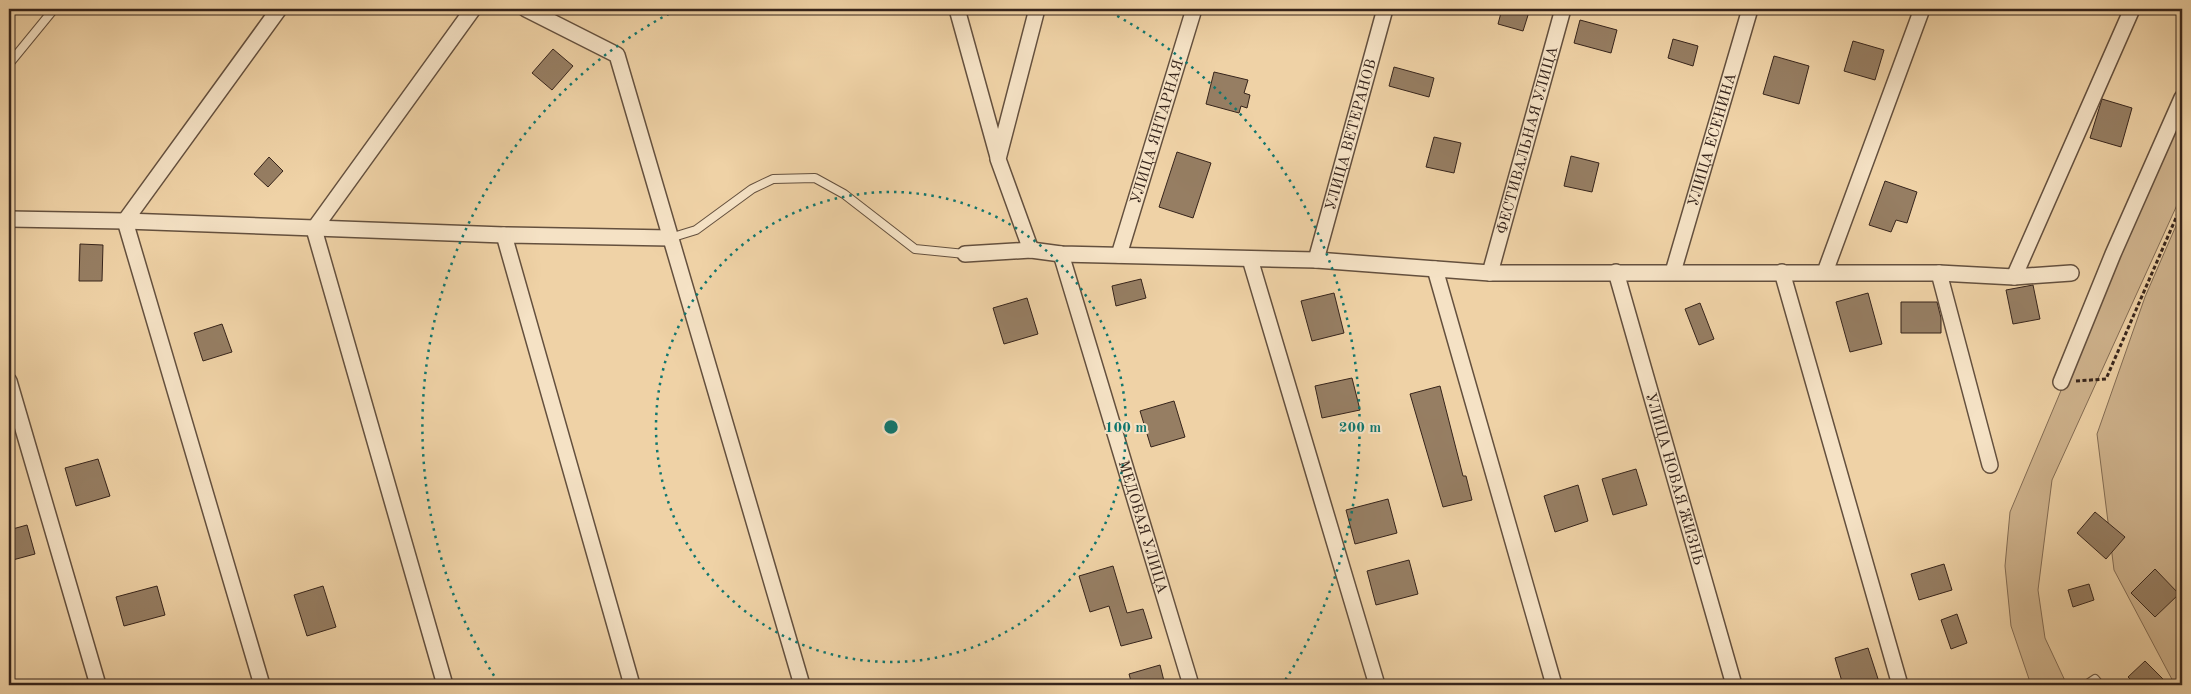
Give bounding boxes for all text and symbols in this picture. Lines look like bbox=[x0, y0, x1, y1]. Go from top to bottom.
street label: ФЕСТИВАЛЬНАЯ УЛИЦА bbox=[1495, 44, 1561, 236]
street label: УЛИЦА ЯНТАРНАЯ bbox=[1129, 58, 1187, 206]
street label: УЛИЦА ВЕТЕРАНОВ bbox=[1324, 58, 1380, 212]
street label: УЛИЦА ЕСЕНИНА bbox=[1687, 71, 1740, 209]
street label: УЛИЦА НОВАЯ ЖИЗНЬ bbox=[1642, 391, 1705, 567]
centre of rings bbox=[882, 418, 900, 436]
text: 100 m bbox=[1105, 421, 1147, 436]
text: 200 m bbox=[1339, 421, 1381, 436]
street label: МЕДОВАЯ УЛИЦА bbox=[1115, 459, 1169, 596]

